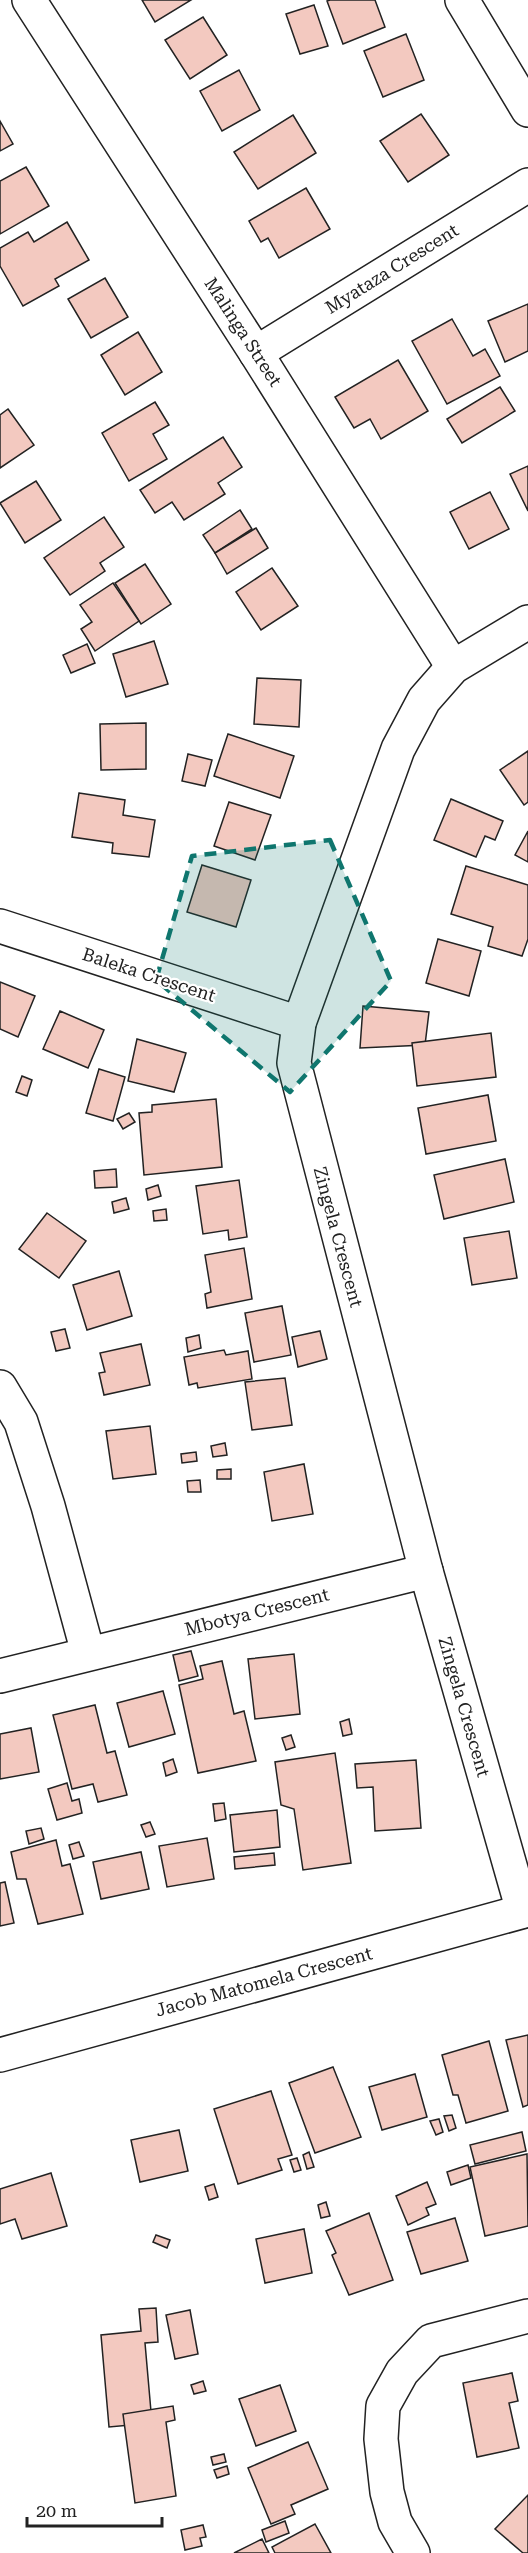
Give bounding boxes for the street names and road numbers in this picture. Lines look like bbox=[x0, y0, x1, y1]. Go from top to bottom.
street label: Myataza Crescent bbox=[321, 219, 462, 318]
street label: Malinga Street bbox=[200, 273, 287, 390]
street label: Baleka Crescent bbox=[80, 943, 219, 1006]
street label: Zingela Crescent bbox=[310, 1164, 367, 1310]
street label: Mbotya Crescent bbox=[182, 1583, 332, 1640]
street label: Zingela Crescent bbox=[434, 1634, 495, 1780]
street label: Jacob Matomela Crescent bbox=[153, 1942, 375, 2021]

